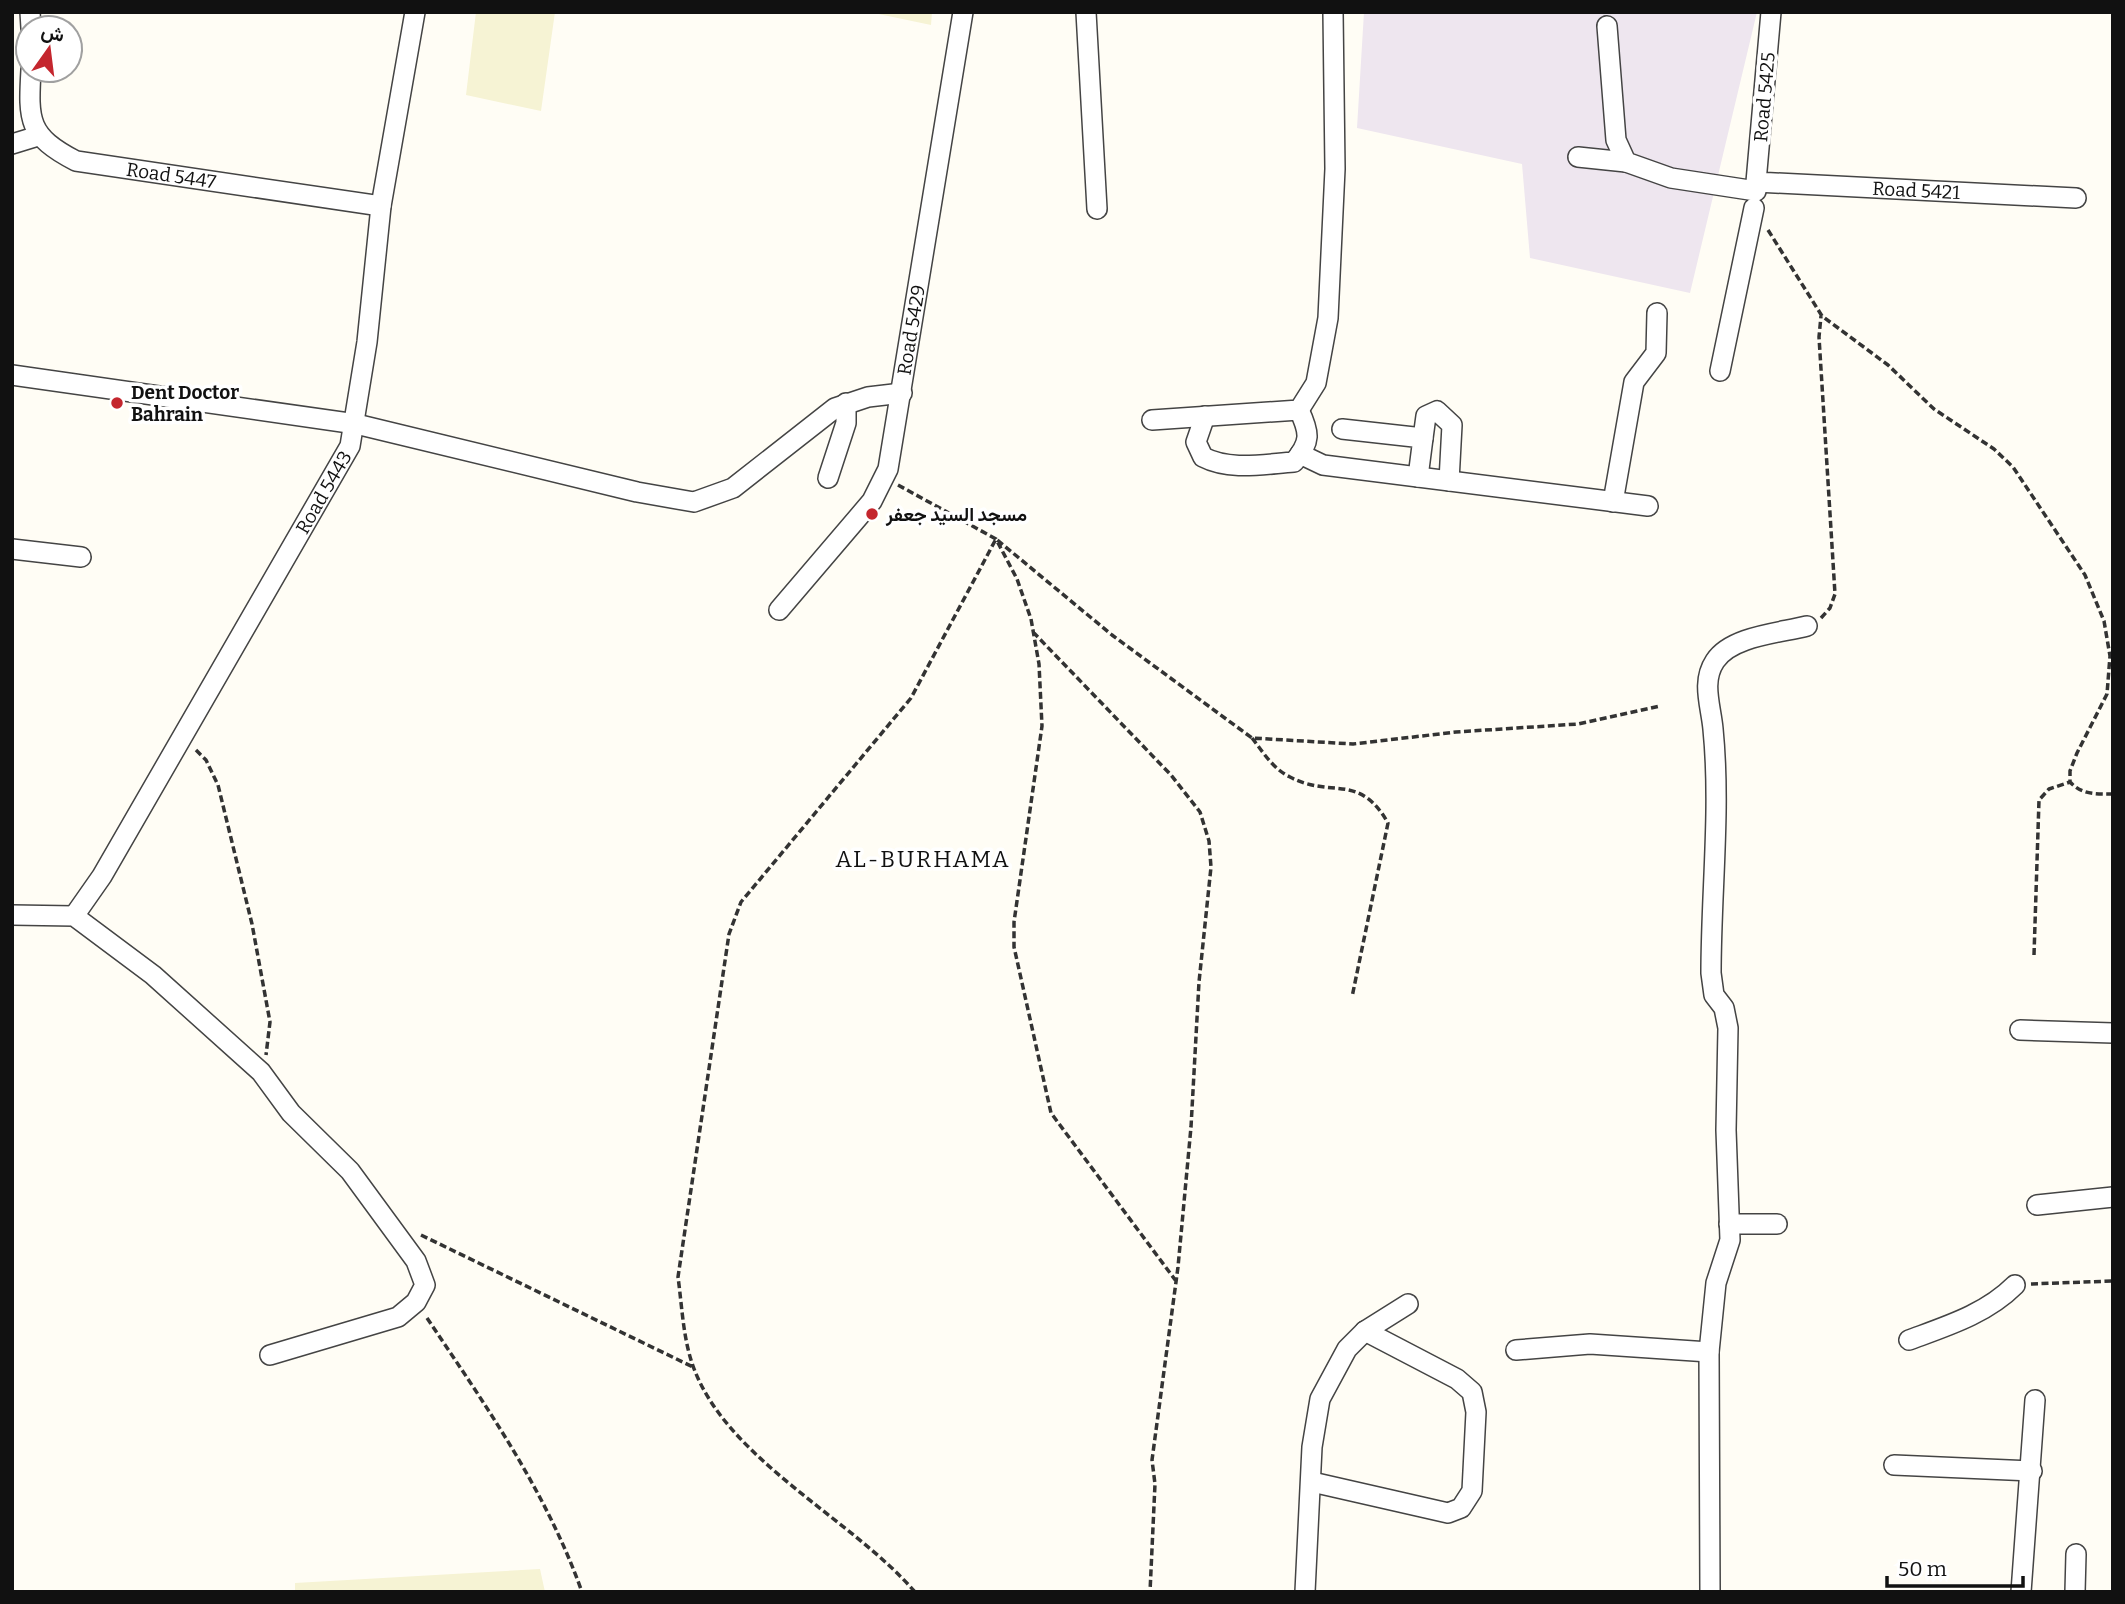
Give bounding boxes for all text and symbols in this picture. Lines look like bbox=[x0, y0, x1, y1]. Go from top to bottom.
north arrow bbox=[14, 14, 84, 84]
text: ش bbox=[39, 19, 67, 47]
street label: Road 5425 bbox=[1749, 51, 1780, 143]
street label: Road 5447 bbox=[125, 158, 218, 194]
street label: Road 5421 bbox=[1872, 177, 1961, 204]
street label: Road 5429 bbox=[893, 283, 930, 377]
place label: Dent Doctor Bahrain bbox=[131, 381, 239, 426]
marker: Dent Doctor Bahrain bbox=[109, 395, 125, 411]
street label: Road 5443 bbox=[291, 447, 357, 538]
place label: مسجد السيد جعفر bbox=[885, 503, 1027, 527]
marker: مسجد السيد جعفر bbox=[864, 506, 880, 522]
district label: AL-BURHAMA bbox=[835, 845, 1011, 873]
scale bar bbox=[1887, 1544, 2024, 1588]
text: 50 m bbox=[1898, 1556, 1947, 1582]

